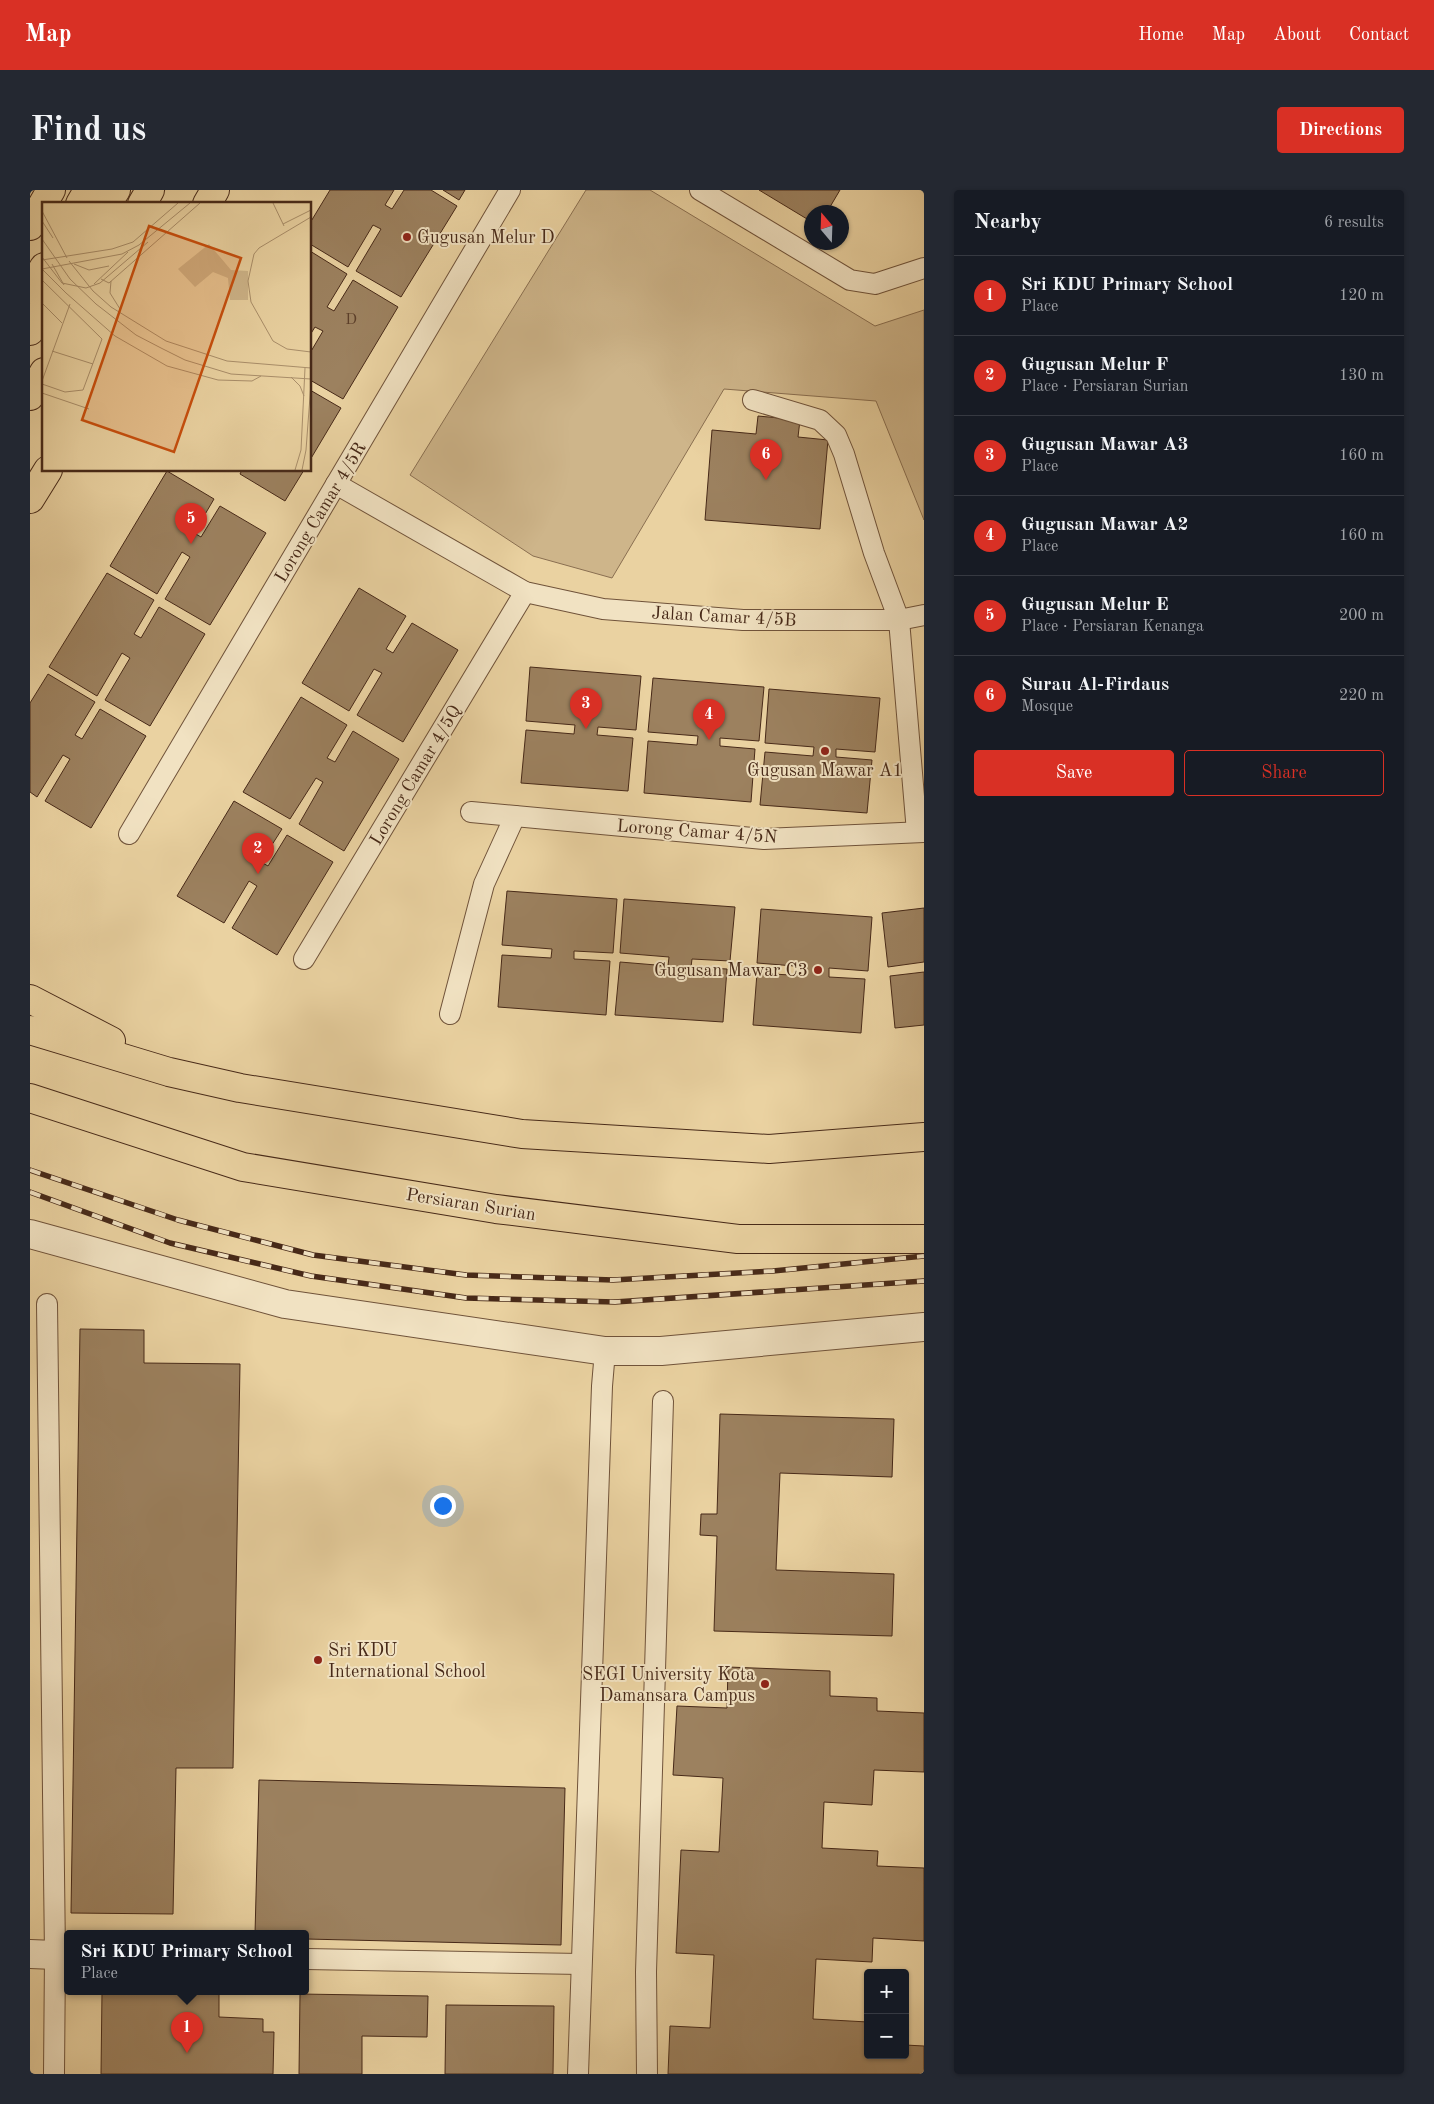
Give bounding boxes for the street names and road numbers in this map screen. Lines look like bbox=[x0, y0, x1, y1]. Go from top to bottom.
street label: Lorong Camar 4/5R bbox=[272, 439, 370, 586]
street label: Jalan Camar 4/5B bbox=[651, 604, 797, 630]
street label: Lorong Camar 4/5Q bbox=[367, 702, 465, 849]
street label: Lorong Camar 4/5N bbox=[616, 817, 778, 847]
street label: Persiaran Surian bbox=[405, 1186, 537, 1224]

